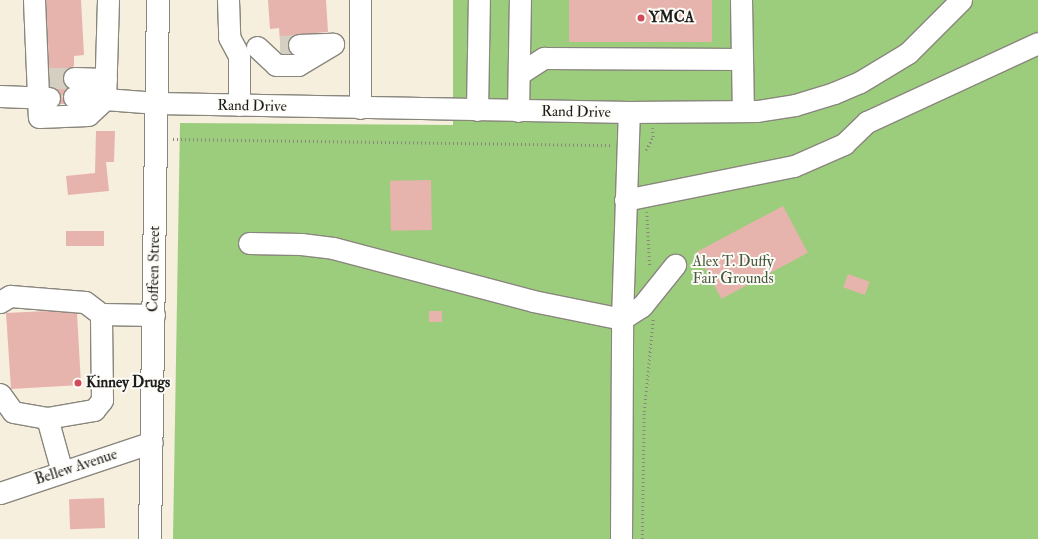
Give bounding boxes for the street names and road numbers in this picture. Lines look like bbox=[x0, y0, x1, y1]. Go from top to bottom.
street label: Rand Drive bbox=[217, 96, 287, 116]
street label: Rand Drive bbox=[541, 102, 611, 122]
street label: Coffeen Street bbox=[144, 226, 164, 312]
street label: Bellew Avenue bbox=[32, 445, 120, 489]

